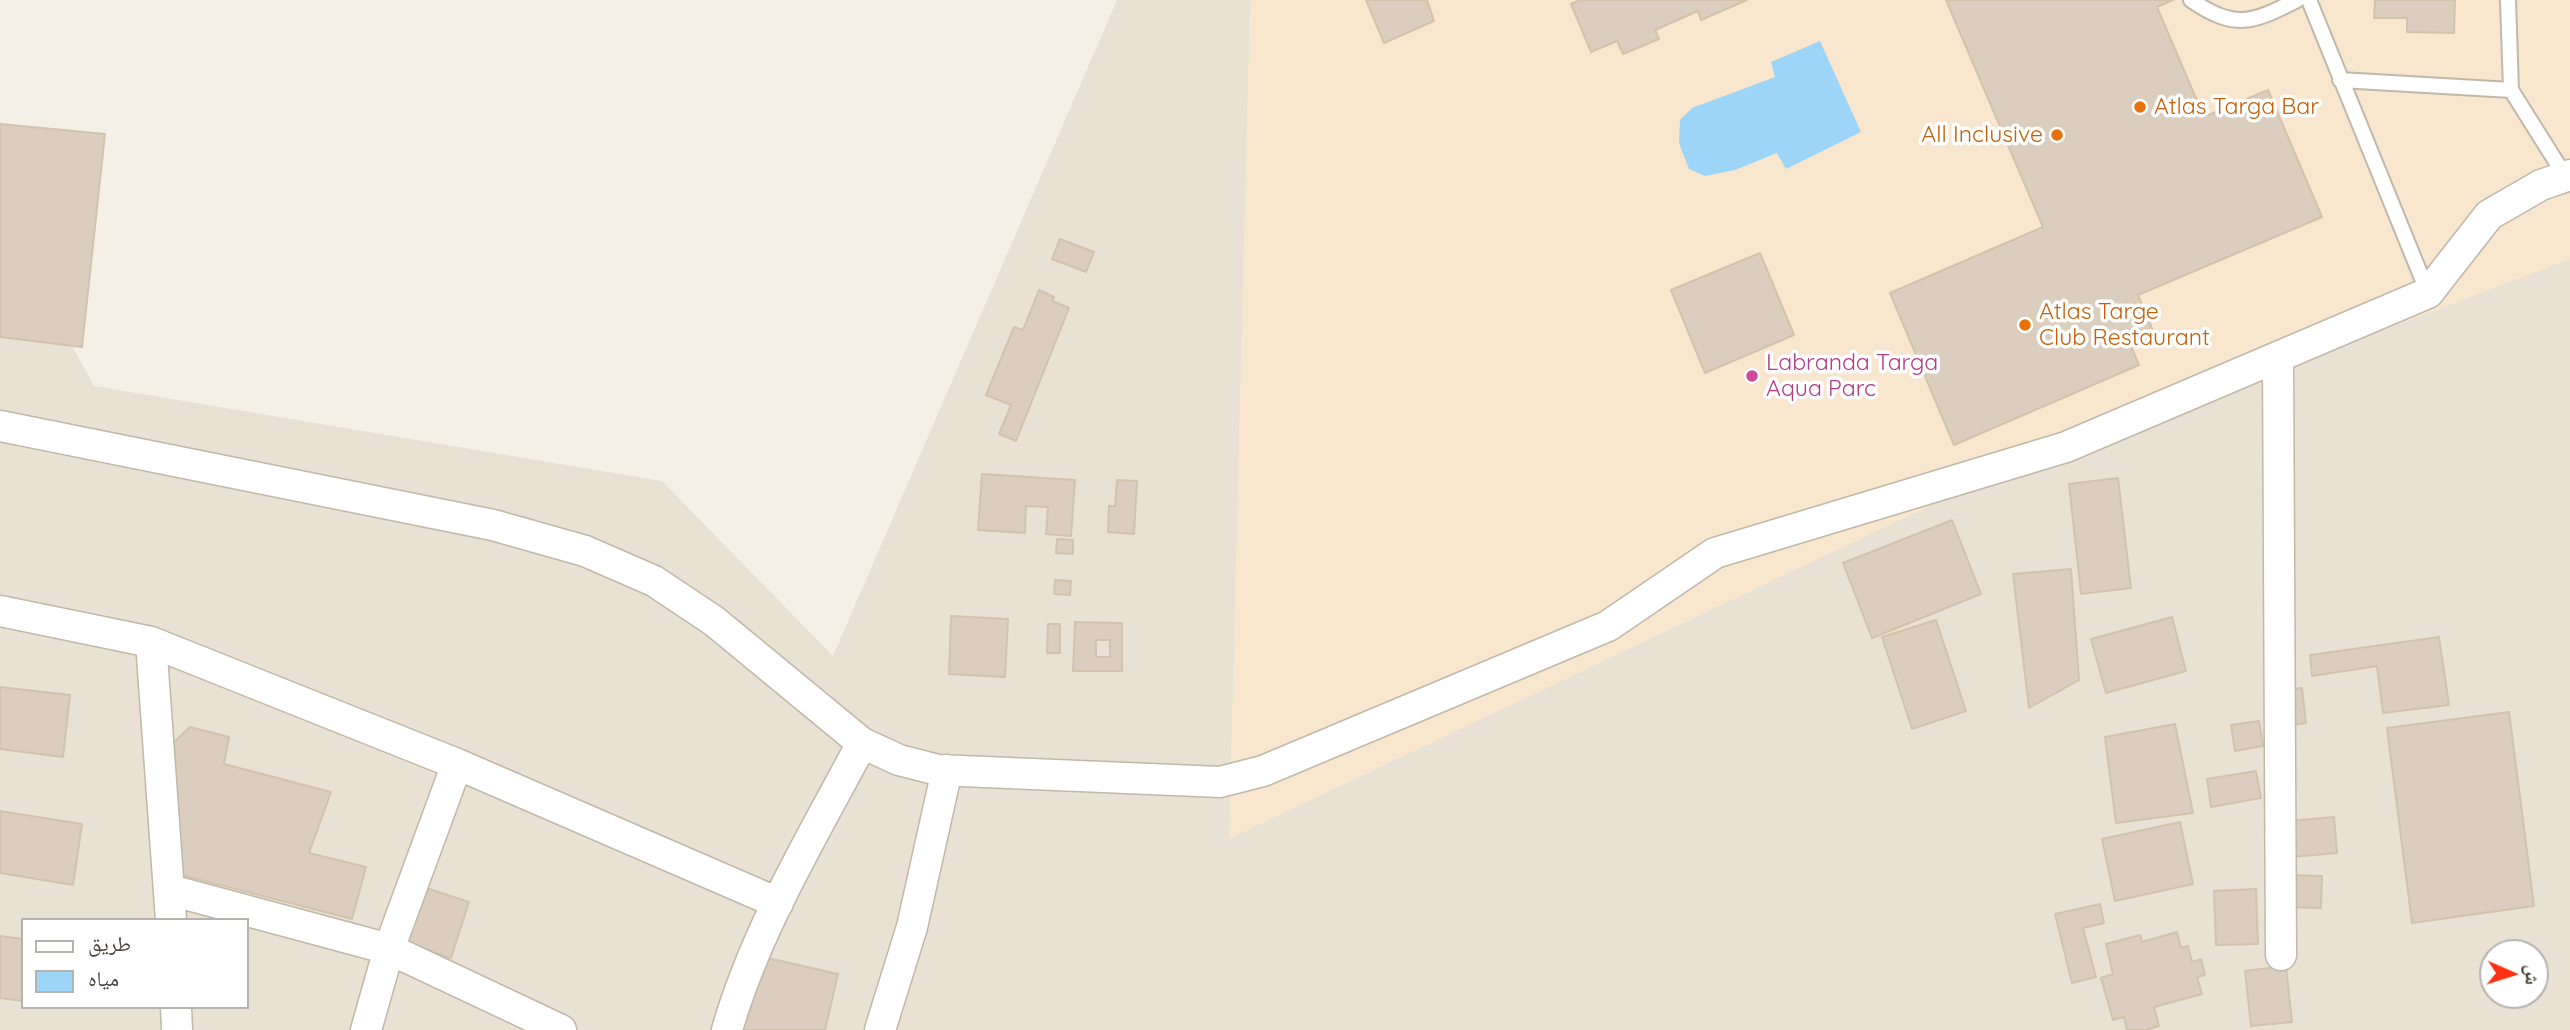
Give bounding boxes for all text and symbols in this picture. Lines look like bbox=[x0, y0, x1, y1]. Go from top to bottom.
place label: Atlas Targa Bar bbox=[2154, 93, 2319, 121]
marker: Atlas Targa Bar bbox=[2132, 99, 2148, 115]
place label: All Inclusive bbox=[1921, 121, 2043, 149]
marker: All Inclusive bbox=[2049, 127, 2065, 143]
place label: Atlas Targe Club Restaurant bbox=[2039, 298, 2210, 352]
marker: Atlas Targe Club Restaurant bbox=[2017, 317, 2033, 333]
place label: Labranda Targa Aqua Parc bbox=[1766, 349, 1938, 403]
marker: Labranda Targa Aqua Parc bbox=[1744, 368, 1760, 384]
legend bbox=[21, 918, 248, 1009]
text: طريق bbox=[88, 930, 131, 956]
north arrow bbox=[2479, 939, 2549, 1009]
text: ش bbox=[2520, 964, 2545, 986]
text: مياه bbox=[88, 965, 119, 991]

